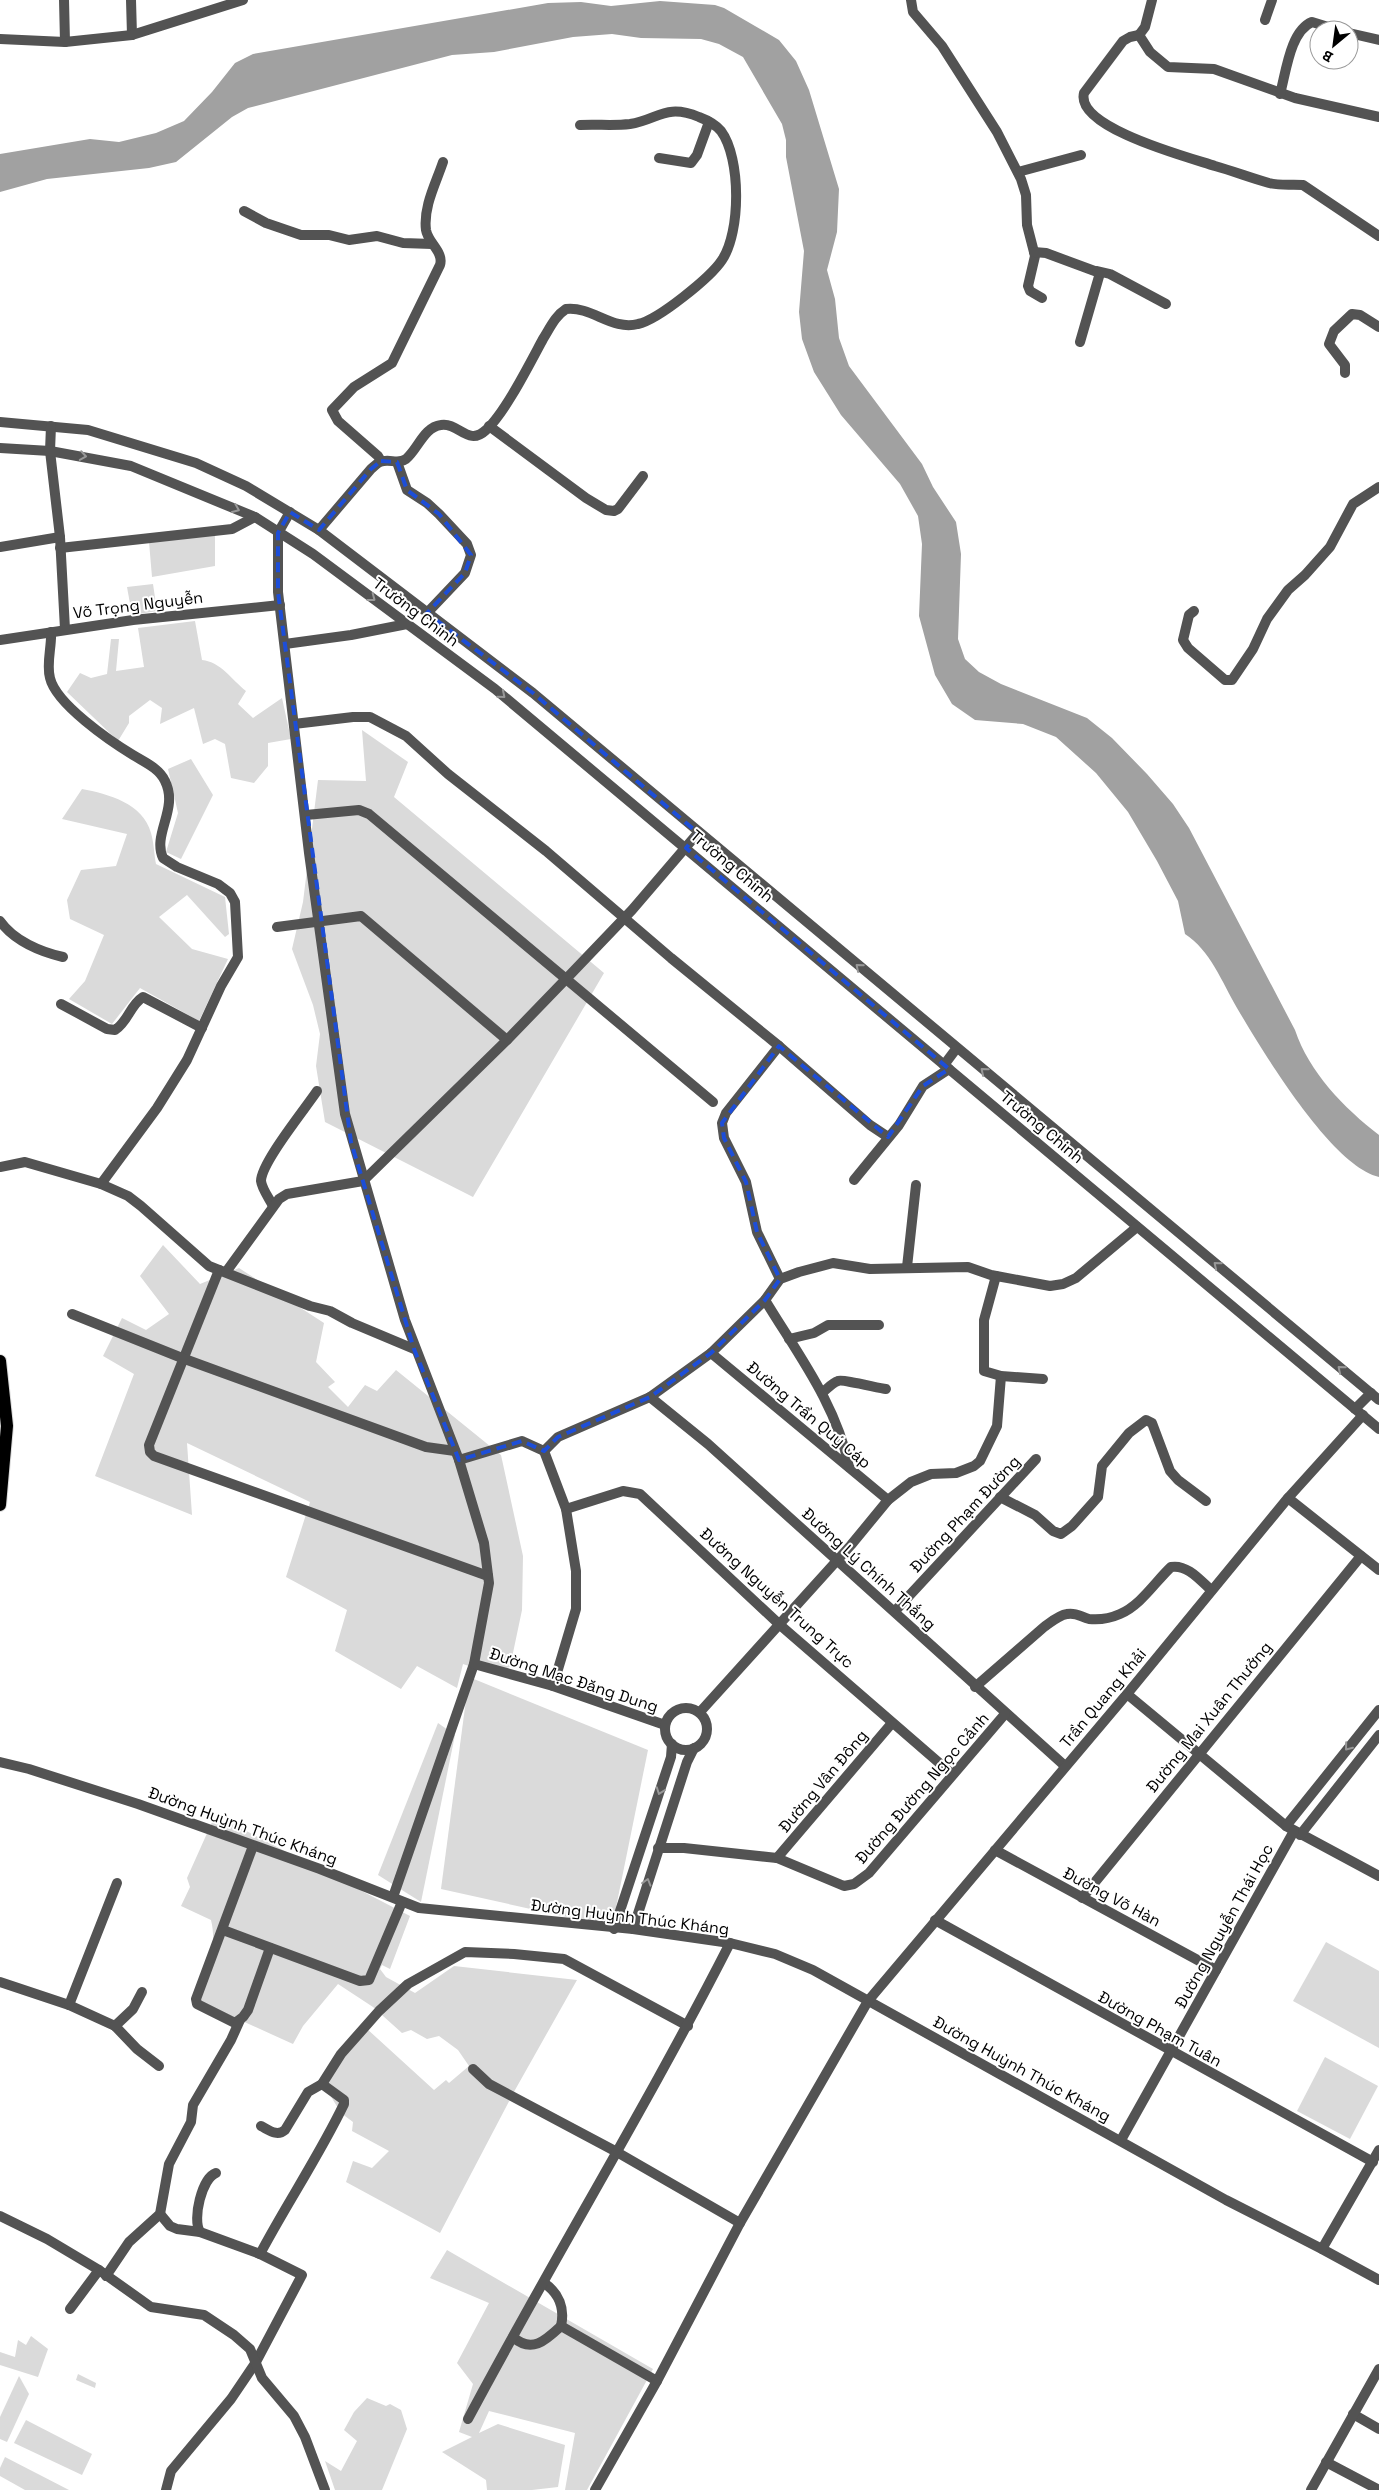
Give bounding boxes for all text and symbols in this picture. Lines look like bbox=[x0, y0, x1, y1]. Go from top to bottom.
north arrow bbox=[1309, 20, 1359, 70]
text: B bbox=[1319, 46, 1336, 66]
one-way arrow bbox=[80, 450, 88, 461]
one-way arrow bbox=[231, 502, 240, 513]
street label: Trường Chinh bbox=[369, 573, 463, 651]
street label: Võ Trọng Nguyễn bbox=[72, 587, 204, 623]
one-way arrow bbox=[366, 592, 375, 600]
one-way arrow bbox=[496, 689, 505, 697]
street label: Trường Chinh bbox=[686, 825, 778, 907]
one-way arrow bbox=[856, 965, 865, 973]
one-way arrow bbox=[981, 1069, 990, 1077]
street label: Trường Chinh bbox=[996, 1086, 1088, 1168]
one-way arrow bbox=[1213, 1261, 1222, 1270]
street label: Đường Trần Quý Cáp bbox=[743, 1357, 875, 1473]
one-way arrow bbox=[1338, 1365, 1347, 1374]
street label: Đường Phạm Đường bbox=[905, 1451, 1025, 1577]
street label: Đường Lý Chính Thắng bbox=[798, 1503, 940, 1635]
street label: Đường Nguyễn Trung Trực bbox=[696, 1523, 858, 1673]
street label: Đường Mai Xuân Thưởng bbox=[1142, 1637, 1276, 1797]
street label: Đường Mạc Đăng Dung bbox=[487, 1643, 661, 1717]
street label: Trần Quang Khải bbox=[1055, 1644, 1151, 1752]
street label: Đường Đường Ngọc Cảnh bbox=[851, 1708, 993, 1868]
street label: Đường Vân Đông bbox=[774, 1725, 872, 1837]
one-way arrow bbox=[1346, 1741, 1354, 1750]
street label: Đường Huỳnh Thúc Kháng bbox=[146, 1782, 340, 1870]
one-way arrow bbox=[655, 1786, 665, 1795]
street label: Đường Nguyễn Thái Học bbox=[1170, 1840, 1278, 2012]
street label: Đường Võ Hàn bbox=[1060, 1862, 1164, 1932]
one-way arrow bbox=[642, 1879, 652, 1887]
street label: Đường Huỳnh Thúc Kháng bbox=[530, 1894, 730, 1940]
street label: Đường Phạm Tuân bbox=[1095, 1986, 1225, 2072]
street label: Đường Huỳnh Thúc Kháng bbox=[930, 2011, 1114, 2127]

